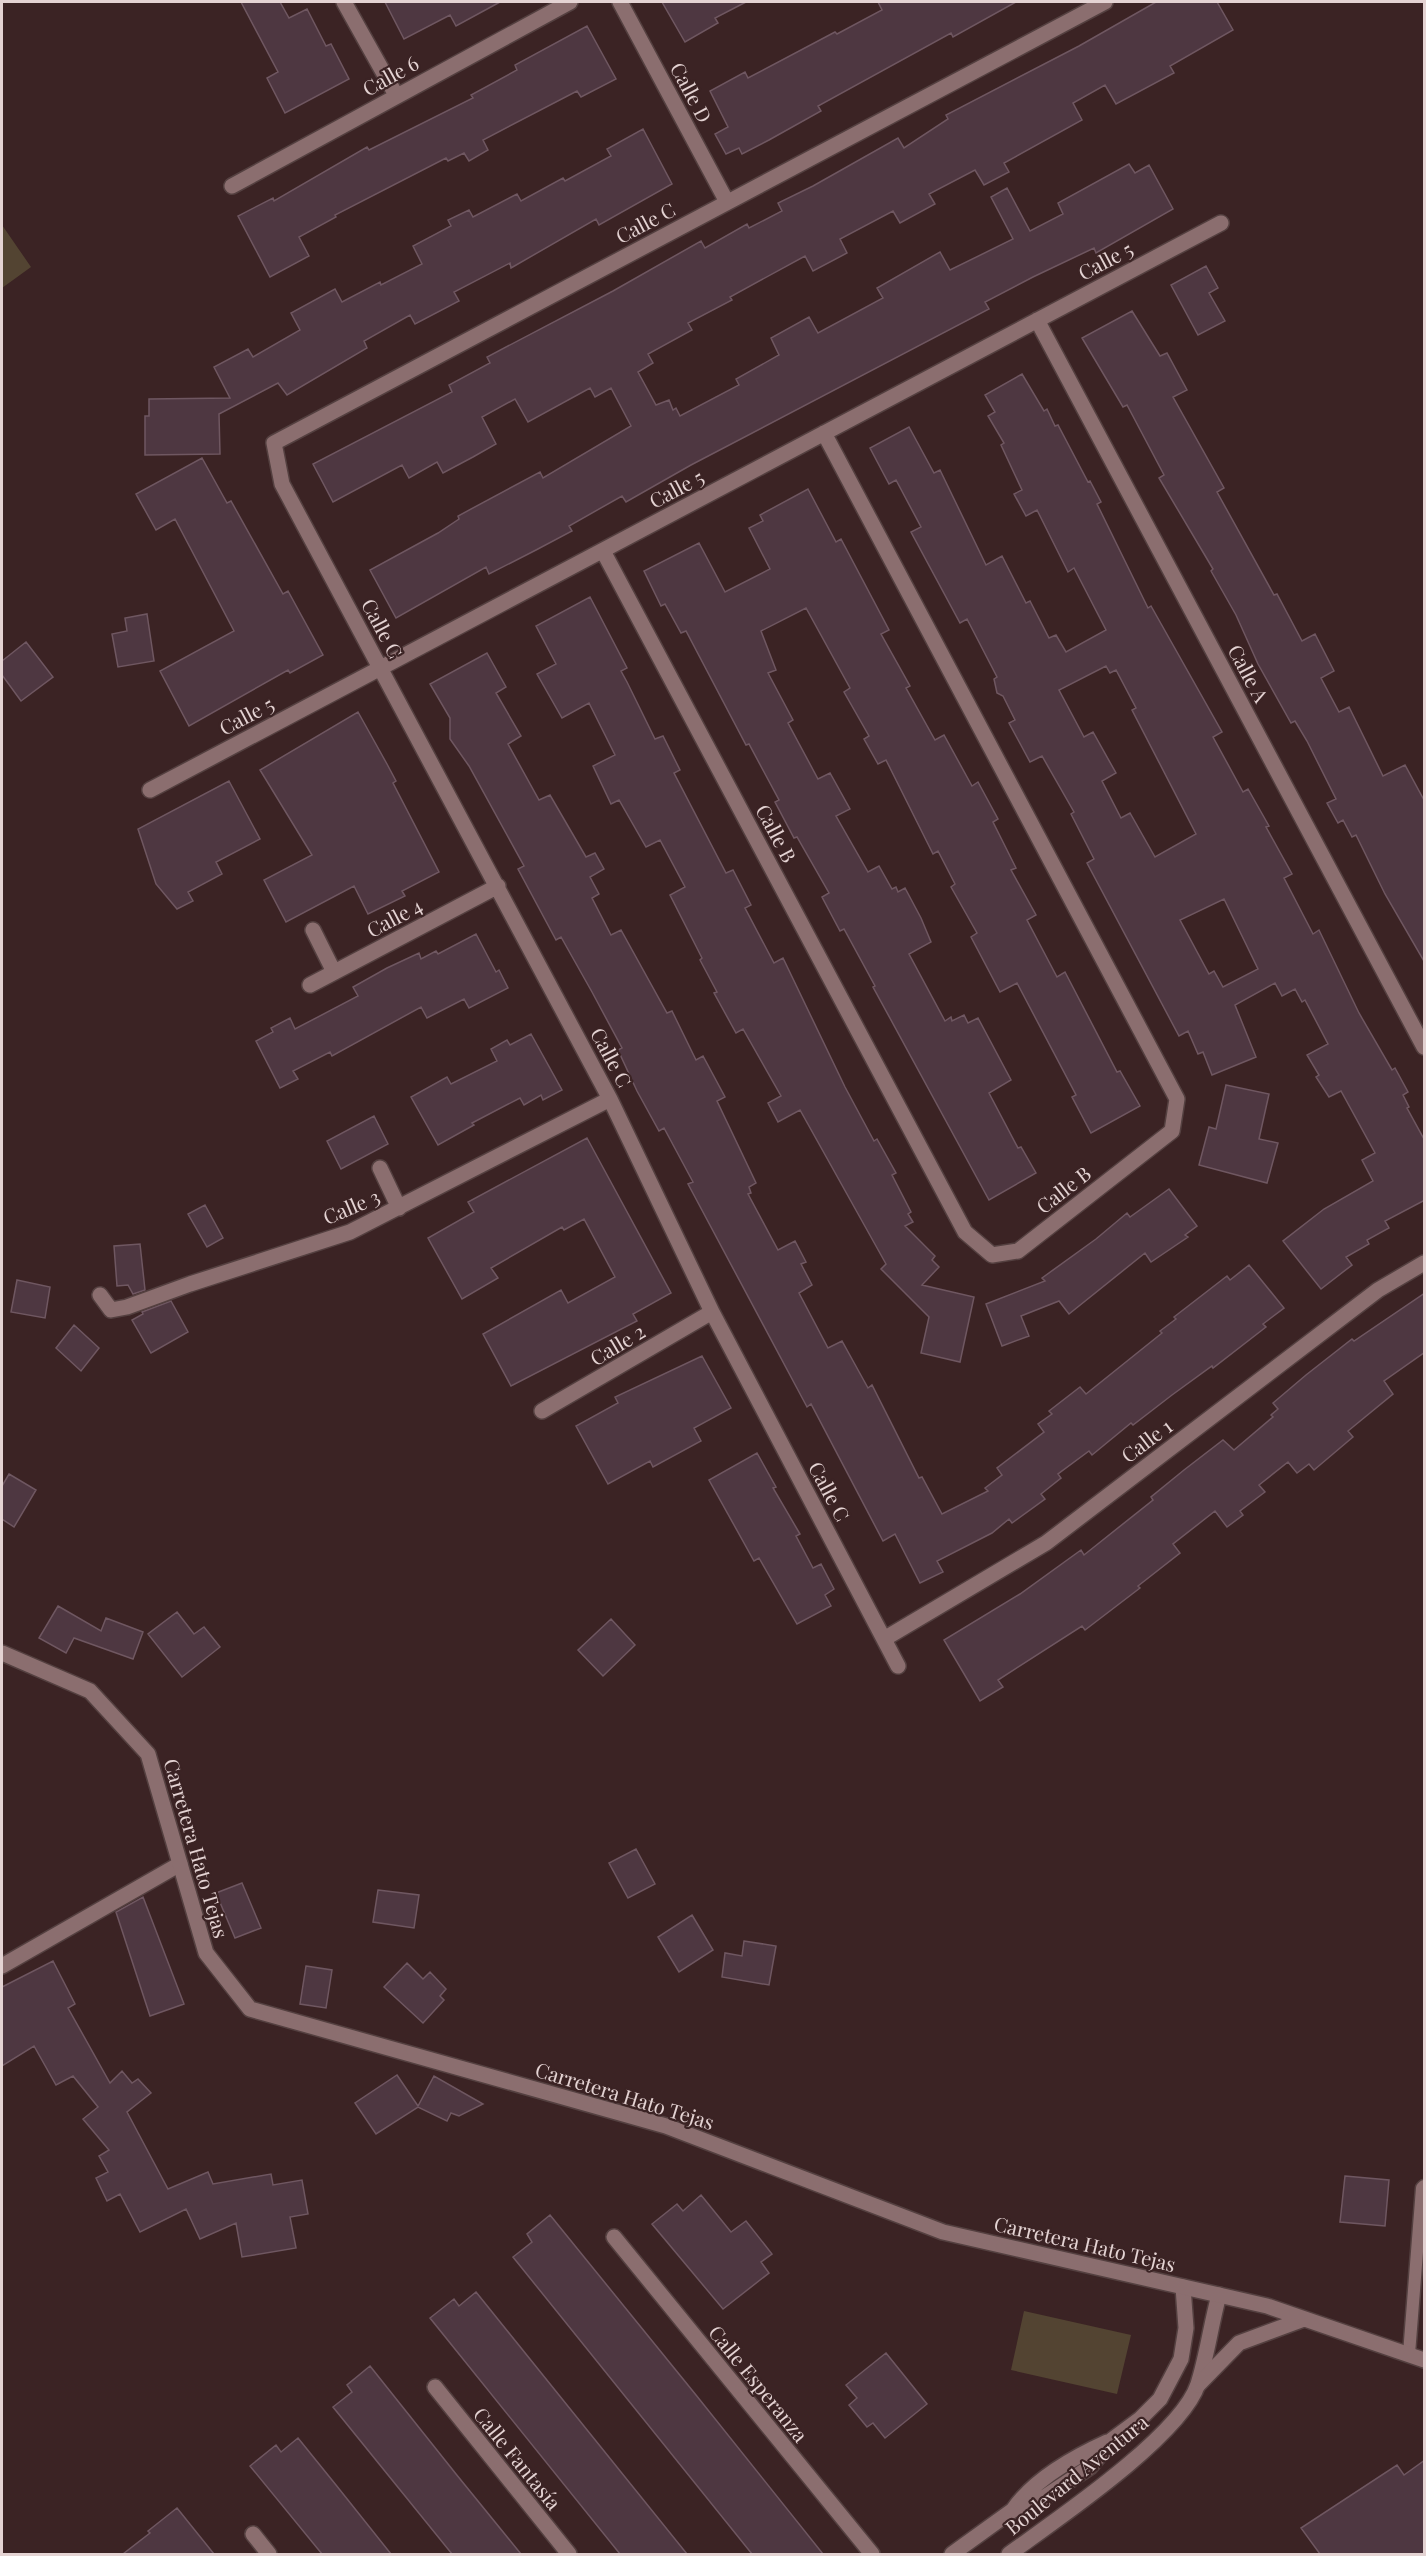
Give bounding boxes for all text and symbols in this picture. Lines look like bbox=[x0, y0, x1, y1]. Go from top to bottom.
street label: Calle 6 bbox=[357, 49, 423, 101]
street label: Calle D bbox=[665, 57, 719, 127]
street label: Calle C bbox=[610, 195, 680, 249]
street label: Calle 5 bbox=[1073, 234, 1137, 286]
street label: Calle 5 bbox=[644, 462, 708, 514]
street label: Calle C bbox=[356, 593, 410, 663]
street label: Calle A bbox=[1223, 639, 1276, 707]
street label: Calle 5 bbox=[214, 689, 278, 741]
street label: Calle B bbox=[750, 799, 804, 867]
street label: Calle 4 bbox=[361, 891, 427, 943]
street label: Calle C bbox=[585, 1022, 639, 1092]
street label: Calle B bbox=[1030, 1159, 1096, 1219]
street label: Calle 3 bbox=[319, 1182, 383, 1230]
street label: Calle 2 bbox=[584, 1317, 650, 1371]
street label: Calle 1 bbox=[1115, 1412, 1177, 1468]
street label: Calle C bbox=[803, 1456, 857, 1526]
street label: Carretera Hato Tejas bbox=[158, 1755, 236, 1941]
street label: Carretera Hato Tejas bbox=[532, 2055, 718, 2135]
street label: Carretera Hato Tejas bbox=[992, 2209, 1178, 2277]
street label: Calle Esperanza bbox=[703, 2319, 815, 2447]
street label: Calle Fantasía bbox=[468, 2401, 568, 2515]
street label: Boulevard Aventura bbox=[999, 2408, 1153, 2540]

